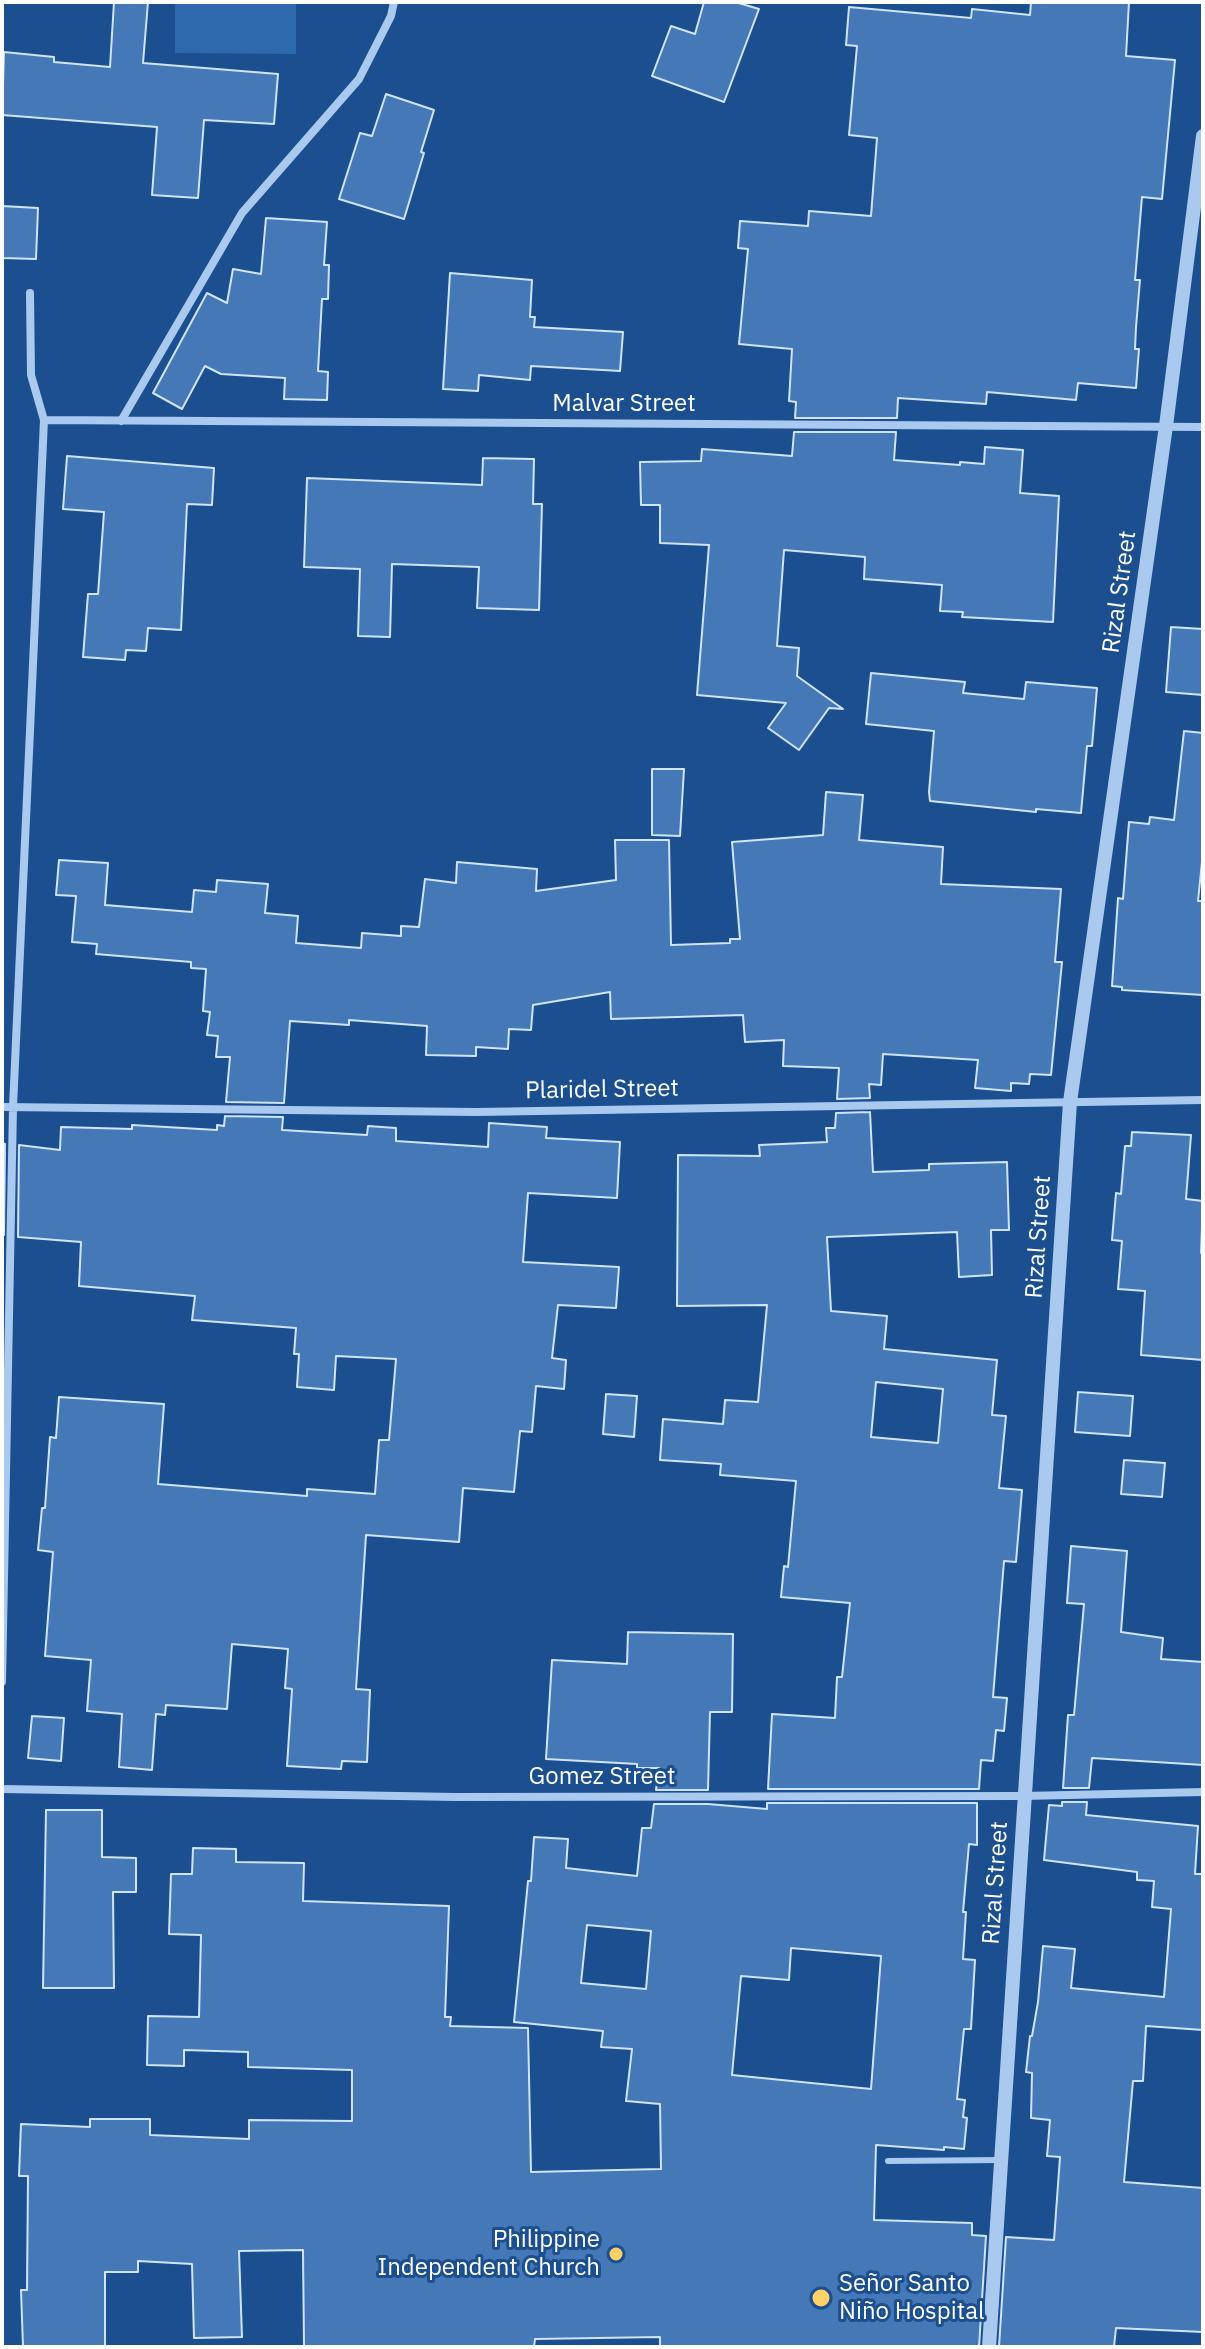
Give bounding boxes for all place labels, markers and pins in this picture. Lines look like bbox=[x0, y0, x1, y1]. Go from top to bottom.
place label: Philippine Independent Church bbox=[378, 2226, 600, 2282]
marker: Philippine Independent Church bbox=[607, 2245, 625, 2263]
place label: Señor Santo Niño Hospital bbox=[839, 2270, 984, 2326]
marker: Señor Santo Niño Hospital bbox=[810, 2287, 832, 2309]

